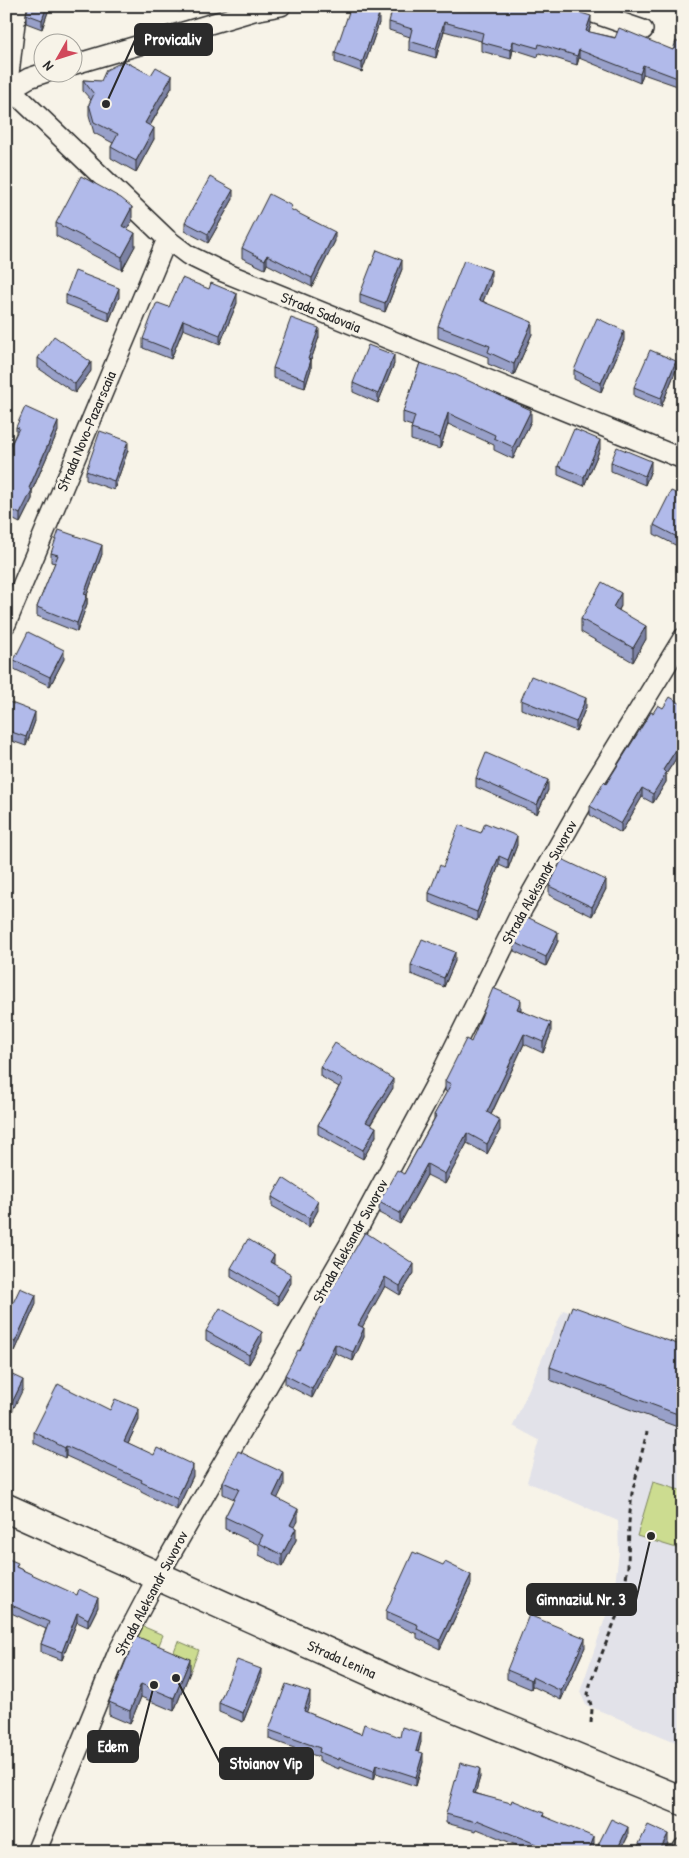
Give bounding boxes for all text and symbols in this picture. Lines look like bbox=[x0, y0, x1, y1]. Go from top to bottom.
callout: Provicaliv bbox=[135, 24, 212, 55]
text: Provicaliv bbox=[144, 28, 202, 50]
north arrow bbox=[32, 32, 82, 82]
text: N bbox=[37, 57, 57, 75]
street label: Strada Sadovaia bbox=[278, 286, 364, 338]
street label: Strada Novo-Pazarscaia bbox=[51, 367, 121, 494]
street label: Strada Aleksandr Suvorov bbox=[496, 816, 582, 948]
street label: Strada Aleksandr Suvorov bbox=[307, 1175, 393, 1307]
street label: Strada Aleksandr Suvorov bbox=[109, 1527, 193, 1659]
callout: Gimnaziul Nr. 3 bbox=[527, 1584, 636, 1615]
text: Gimnaziul Nr. 3 bbox=[536, 1588, 626, 1610]
street label: Strada Lenina bbox=[304, 1635, 380, 1684]
callout: Edem bbox=[88, 1731, 138, 1762]
text: Edem bbox=[98, 1735, 128, 1757]
callout: Stoianov Vip bbox=[220, 1748, 313, 1779]
text: Stoianov Vip bbox=[230, 1752, 302, 1775]

